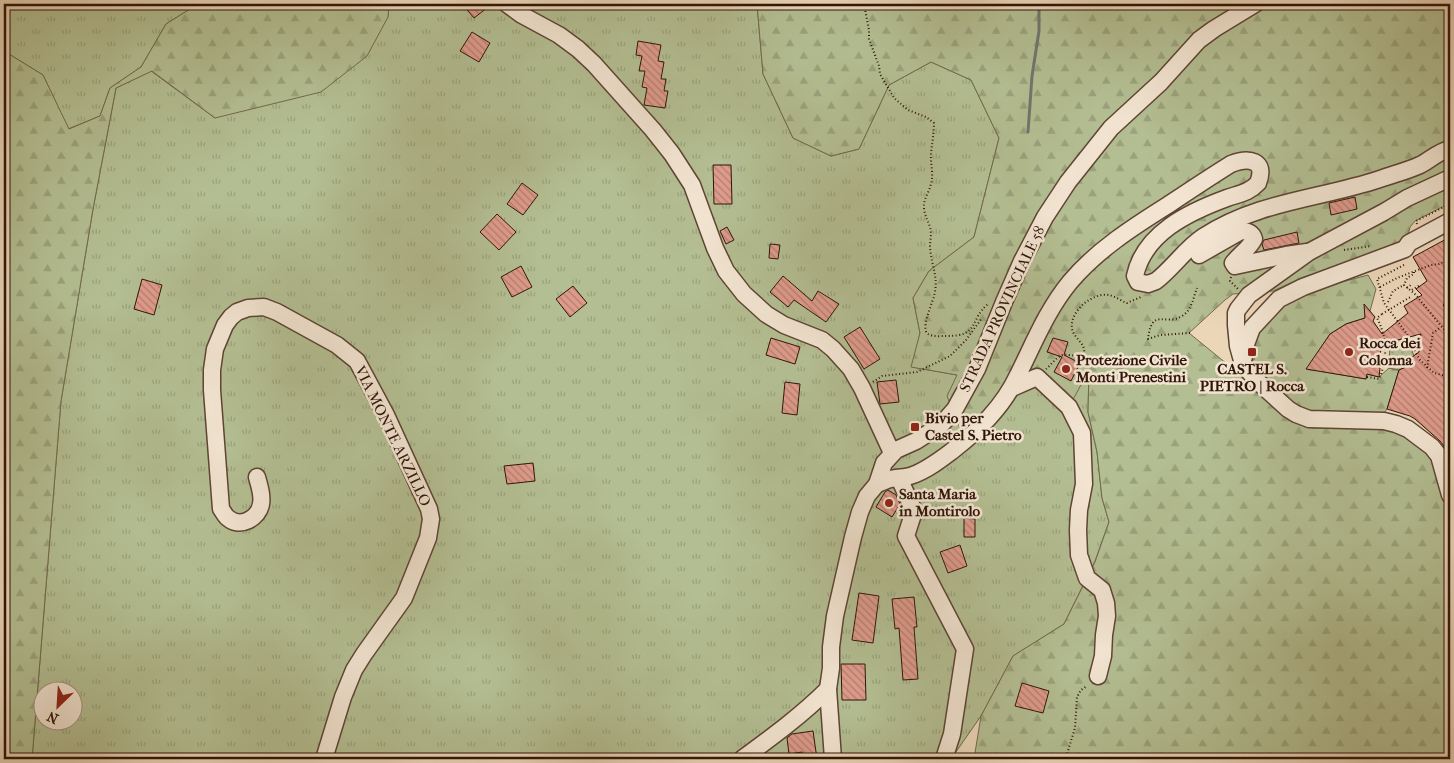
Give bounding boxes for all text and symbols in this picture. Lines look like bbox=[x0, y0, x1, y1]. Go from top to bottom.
street label: STRADA PROVINCIALE 58 bbox=[956, 223, 1048, 395]
place label: Rocca dei Colonna bbox=[1359, 334, 1421, 369]
marker: CASTEL S. PIETRO | Rocca bbox=[1246, 346, 1258, 358]
marker: Rocca dei Colonna bbox=[1343, 346, 1355, 358]
place label: Protezione Civile Monti Prenestini bbox=[1075, 351, 1188, 386]
place label: CASTEL S. PIETRO | Rocca bbox=[1200, 360, 1305, 395]
street label: VIA MONTE ARZILLO bbox=[351, 362, 435, 509]
marker: Protezione Civile Monti Prenestini bbox=[1060, 363, 1072, 375]
place label: Bivio per Castel S. Pietro bbox=[925, 409, 1022, 444]
marker: Bivio per Castel S. Pietro bbox=[909, 421, 921, 433]
place label: Santa Maria in Montirolo bbox=[898, 485, 981, 520]
marker: Santa Maria in Montirolo bbox=[883, 497, 895, 509]
north arrow bbox=[32, 680, 82, 730]
text: N bbox=[44, 707, 61, 727]

